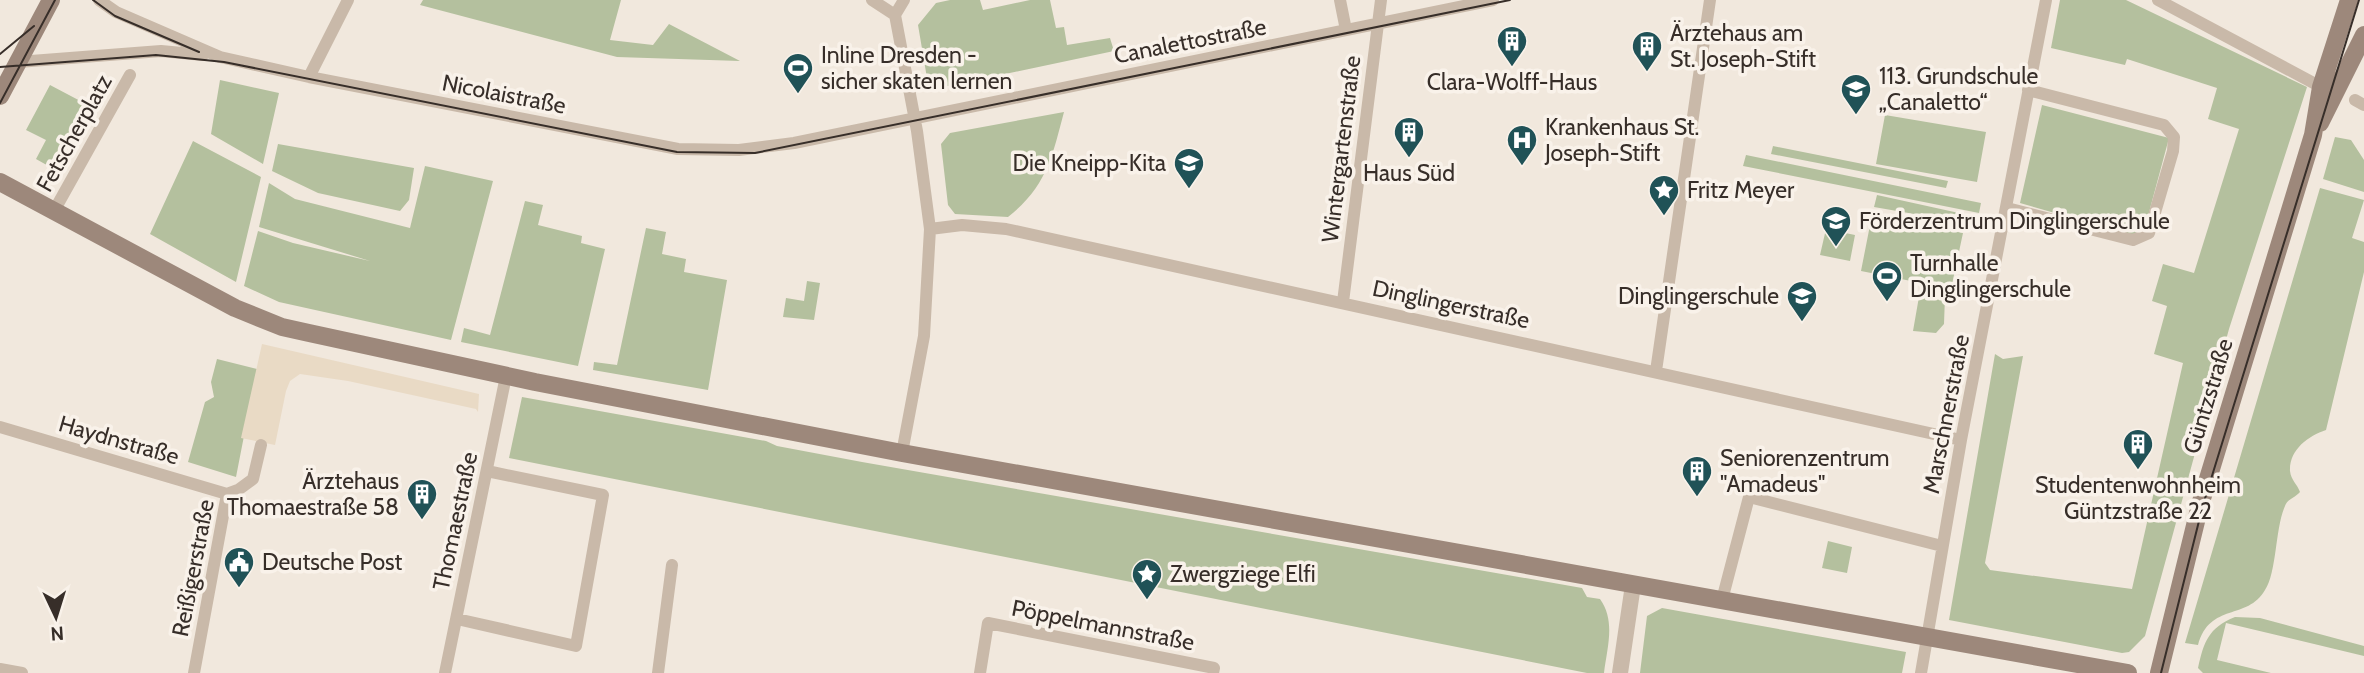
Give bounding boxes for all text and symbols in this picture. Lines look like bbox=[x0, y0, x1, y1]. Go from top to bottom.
street label: Canalettostraße bbox=[1111, 12, 1269, 69]
place label: Ärztehaus am St. Joseph-Stift bbox=[1670, 19, 1816, 73]
building icon: Clara-Wolff-Haus bbox=[1495, 24, 1529, 68]
building icon: Ärztehaus am St. Joseph-Stift bbox=[1630, 29, 1664, 73]
place label: Inline Dresden - sicher skaten lernen bbox=[821, 41, 1012, 95]
sports icon: Inline Dresden - sicher skaten lernen bbox=[781, 51, 815, 95]
street label: Wintergartenstraße bbox=[1316, 54, 1366, 244]
place label: 113. Grundschule „Canaletto“ bbox=[1879, 62, 2038, 116]
street label: Nicolaistraße bbox=[440, 68, 568, 120]
place label: Clara-Wolff-Haus bbox=[1427, 68, 1597, 96]
street label: Fetscherplatz bbox=[30, 69, 118, 196]
school or university icon: 113. Grundschule „Canaletto“ bbox=[1839, 72, 1873, 116]
place label: Krankenhaus St. Joseph-Stift bbox=[1544, 113, 1699, 167]
building icon: Haus Süd bbox=[1392, 115, 1426, 159]
hospital icon: Krankenhaus St. Joseph-Stift bbox=[1505, 123, 1539, 167]
school or university icon: Die Kneipp-Kita bbox=[1172, 146, 1206, 190]
place label: Die Kneipp-Kita bbox=[1012, 149, 1166, 177]
place label: Haus Süd bbox=[1363, 159, 1455, 187]
place icon: Fritz Meyer bbox=[1647, 173, 1681, 217]
place label: Fritz Meyer bbox=[1687, 176, 1795, 204]
school or university icon: Förderzentrum Dinglingerschule bbox=[1819, 204, 1853, 248]
place label: Förderzentrum Dinglingerschule bbox=[1859, 207, 2170, 235]
place label: Turnhalle Dinglingerschule bbox=[1910, 249, 2071, 303]
sports icon: Turnhalle Dinglingerschule bbox=[1870, 259, 1904, 303]
street label: Dinglingerstraße bbox=[1370, 274, 1532, 334]
school or university icon: Dinglingerschule bbox=[1785, 279, 1819, 323]
place label: Dinglingerschule bbox=[1618, 282, 1779, 310]
street label: Marschnerstraße bbox=[1917, 332, 1975, 496]
street label: Güntzstraße bbox=[2177, 335, 2239, 457]
street label: Haydnstraße bbox=[56, 409, 183, 471]
building icon: Studentenwohnheim Güntzstraße 22 bbox=[2121, 427, 2155, 471]
place label: Seniorenzentrum "Amadeus" bbox=[1720, 444, 1889, 498]
street label: Thomaestraße bbox=[427, 449, 483, 593]
building icon: Seniorenzentrum "Amadeus" bbox=[1680, 454, 1714, 498]
place label: Ärztehaus Thomaestraße 58 bbox=[227, 467, 399, 521]
place label: Studentenwohnheim Güntzstraße 22 bbox=[2035, 471, 2241, 525]
building icon: Ärztehaus Thomaestraße 58 bbox=[405, 477, 439, 521]
street label: Reißigerstraße bbox=[166, 497, 220, 639]
public building icon: Deutsche Post bbox=[222, 545, 256, 589]
place label: Deutsche Post bbox=[262, 548, 403, 576]
place icon: Zwergziege Elfi bbox=[1130, 557, 1164, 601]
place label: Zwergziege Elfi bbox=[1170, 560, 1316, 588]
north arrow bbox=[21, 582, 91, 652]
street label: Pöppelmannstraße bbox=[1009, 594, 1197, 656]
text: N bbox=[50, 622, 65, 645]

